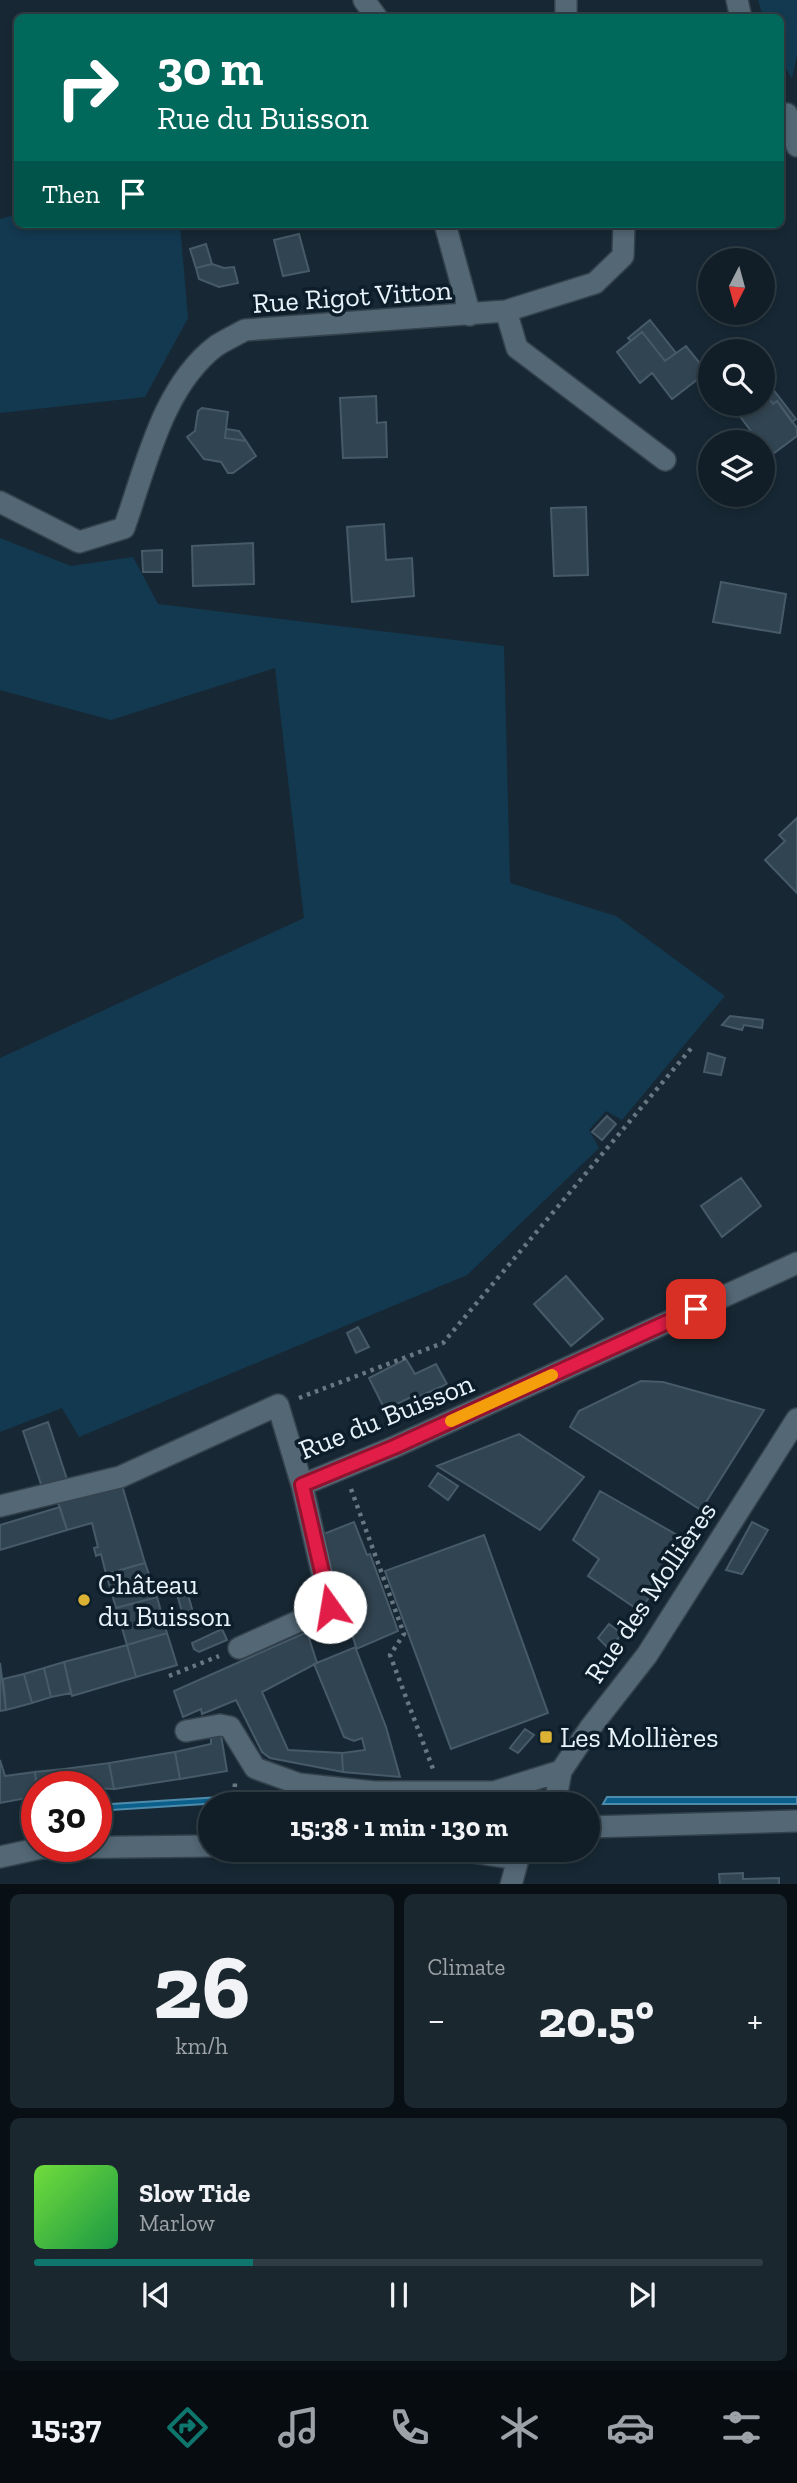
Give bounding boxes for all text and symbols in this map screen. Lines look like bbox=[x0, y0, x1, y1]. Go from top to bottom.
text: 30 m bbox=[157, 39, 263, 98]
icon: right bbox=[42, 42, 133, 133]
text: Rue du Buisson bbox=[157, 99, 369, 137]
icon: arrive bbox=[114, 175, 152, 213]
text: Then bbox=[42, 178, 100, 210]
north arrow bbox=[698, 248, 775, 326]
map controls bbox=[698, 248, 775, 507]
street label: Rue Rigot Vitton bbox=[251, 273, 453, 320]
button: search bbox=[698, 339, 775, 416]
button: layers bbox=[698, 430, 775, 507]
pin bbox=[666, 1279, 726, 1339]
icon: arrive bbox=[677, 1290, 715, 1328]
street label: Rue du Buisson bbox=[294, 1366, 478, 1466]
street label: Rue des Mollières bbox=[578, 1496, 723, 1689]
place label: Château du Buisson bbox=[98, 1568, 231, 1633]
position arrow bbox=[293, 1570, 367, 1644]
marker: Château du Buisson bbox=[76, 1592, 92, 1608]
place label: Les Mollières bbox=[560, 1721, 719, 1754]
marker: Les Mollières bbox=[538, 1729, 554, 1745]
speed limit sign: 30 bbox=[21, 1771, 112, 1862]
text: 15:38 · 1 min · 130 m bbox=[290, 1811, 508, 1843]
text: 26 bbox=[153, 1932, 251, 2041]
text: Climate bbox=[428, 1953, 505, 1981]
text: 20.5° bbox=[538, 1988, 654, 2050]
text: − bbox=[428, 1997, 445, 2043]
text: + bbox=[747, 1997, 763, 2043]
text: km/h bbox=[176, 2032, 228, 2060]
text: Slow Tide bbox=[139, 2177, 250, 2209]
text: Marlow bbox=[139, 2209, 215, 2237]
icon: previous bbox=[137, 2276, 175, 2314]
icon: pause bbox=[380, 2276, 418, 2314]
icon: next bbox=[623, 2276, 661, 2314]
icon: directions bbox=[163, 2403, 212, 2452]
icon: music bbox=[274, 2403, 323, 2452]
icon: phone bbox=[385, 2403, 434, 2452]
icon: climate bbox=[495, 2403, 544, 2452]
icon: car bbox=[606, 2403, 655, 2452]
icon: filters bbox=[717, 2403, 766, 2452]
text: 15:37 bbox=[31, 2408, 101, 2446]

